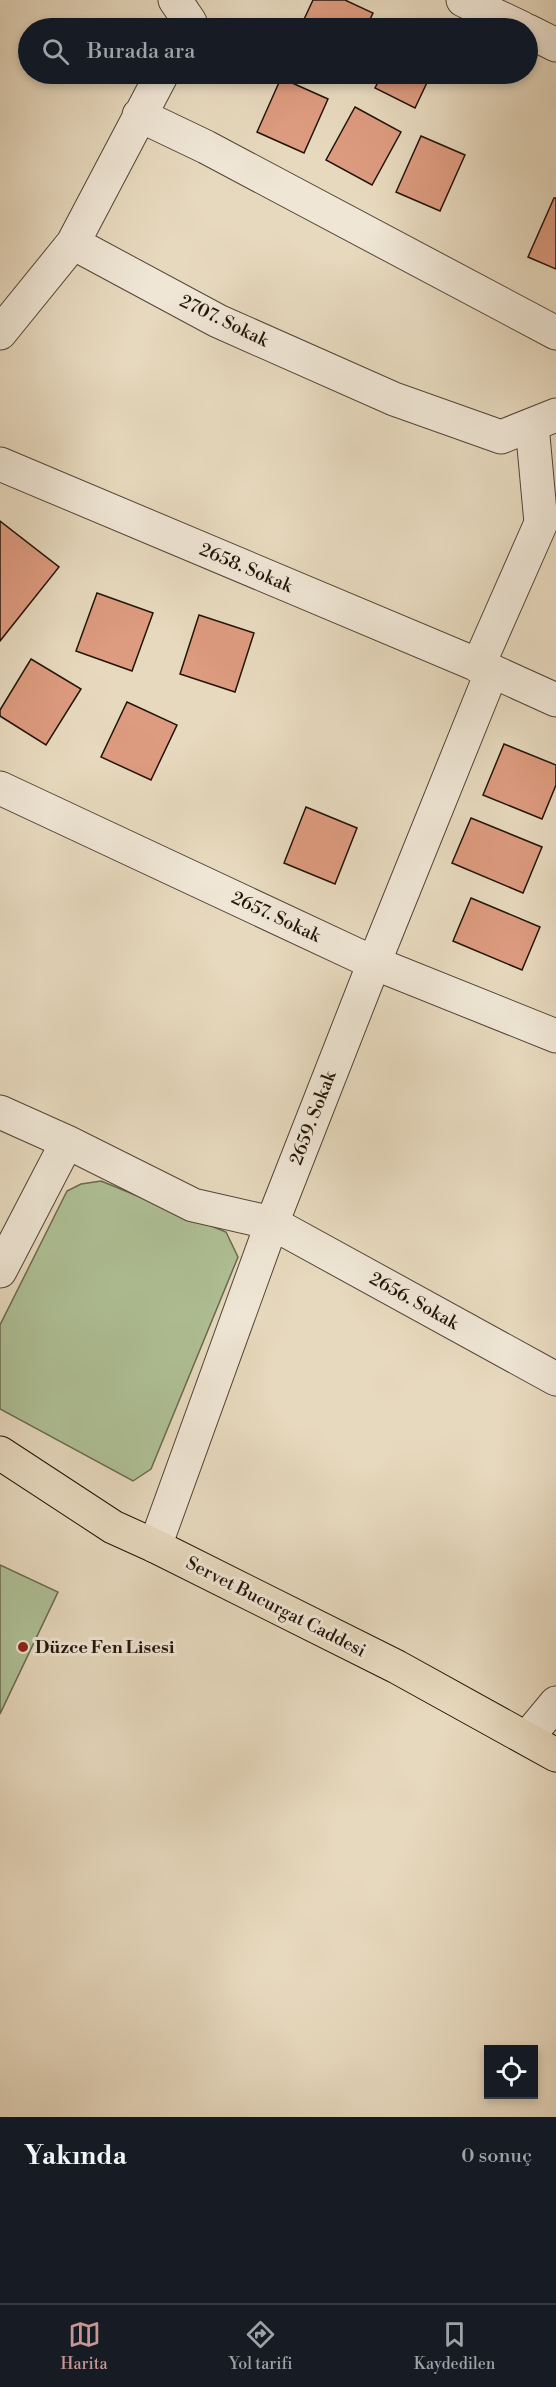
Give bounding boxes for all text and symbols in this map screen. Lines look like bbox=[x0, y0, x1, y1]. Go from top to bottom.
search box bbox=[18, 18, 538, 84]
icon: search bbox=[39, 35, 72, 68]
text: Burada ara bbox=[87, 38, 195, 65]
street label: 2707. Sokak bbox=[176, 290, 274, 353]
street label: 2658. Sokak bbox=[196, 538, 297, 599]
street label: 2657. Sokak bbox=[228, 886, 326, 948]
street label: 2659. Sokak bbox=[285, 1066, 342, 1168]
street label: 2656. Sokak bbox=[365, 1267, 464, 1336]
street label: Servet Bucurgat Caddesi bbox=[182, 1552, 370, 1662]
place label: Düzce Fen Lisesi bbox=[35, 1636, 175, 1659]
marker: Düzce Fen Lisesi bbox=[16, 1640, 30, 1654]
map controls bbox=[484, 2045, 538, 2099]
button: locate bbox=[484, 2045, 538, 2099]
text: Yakında bbox=[24, 2140, 127, 2172]
text: 0 sonuç bbox=[461, 2144, 532, 2169]
tab: Harita bbox=[61, 2318, 108, 2374]
tab: Yol tarifi bbox=[229, 2318, 293, 2374]
tab: Kaydedilen bbox=[414, 2318, 495, 2374]

